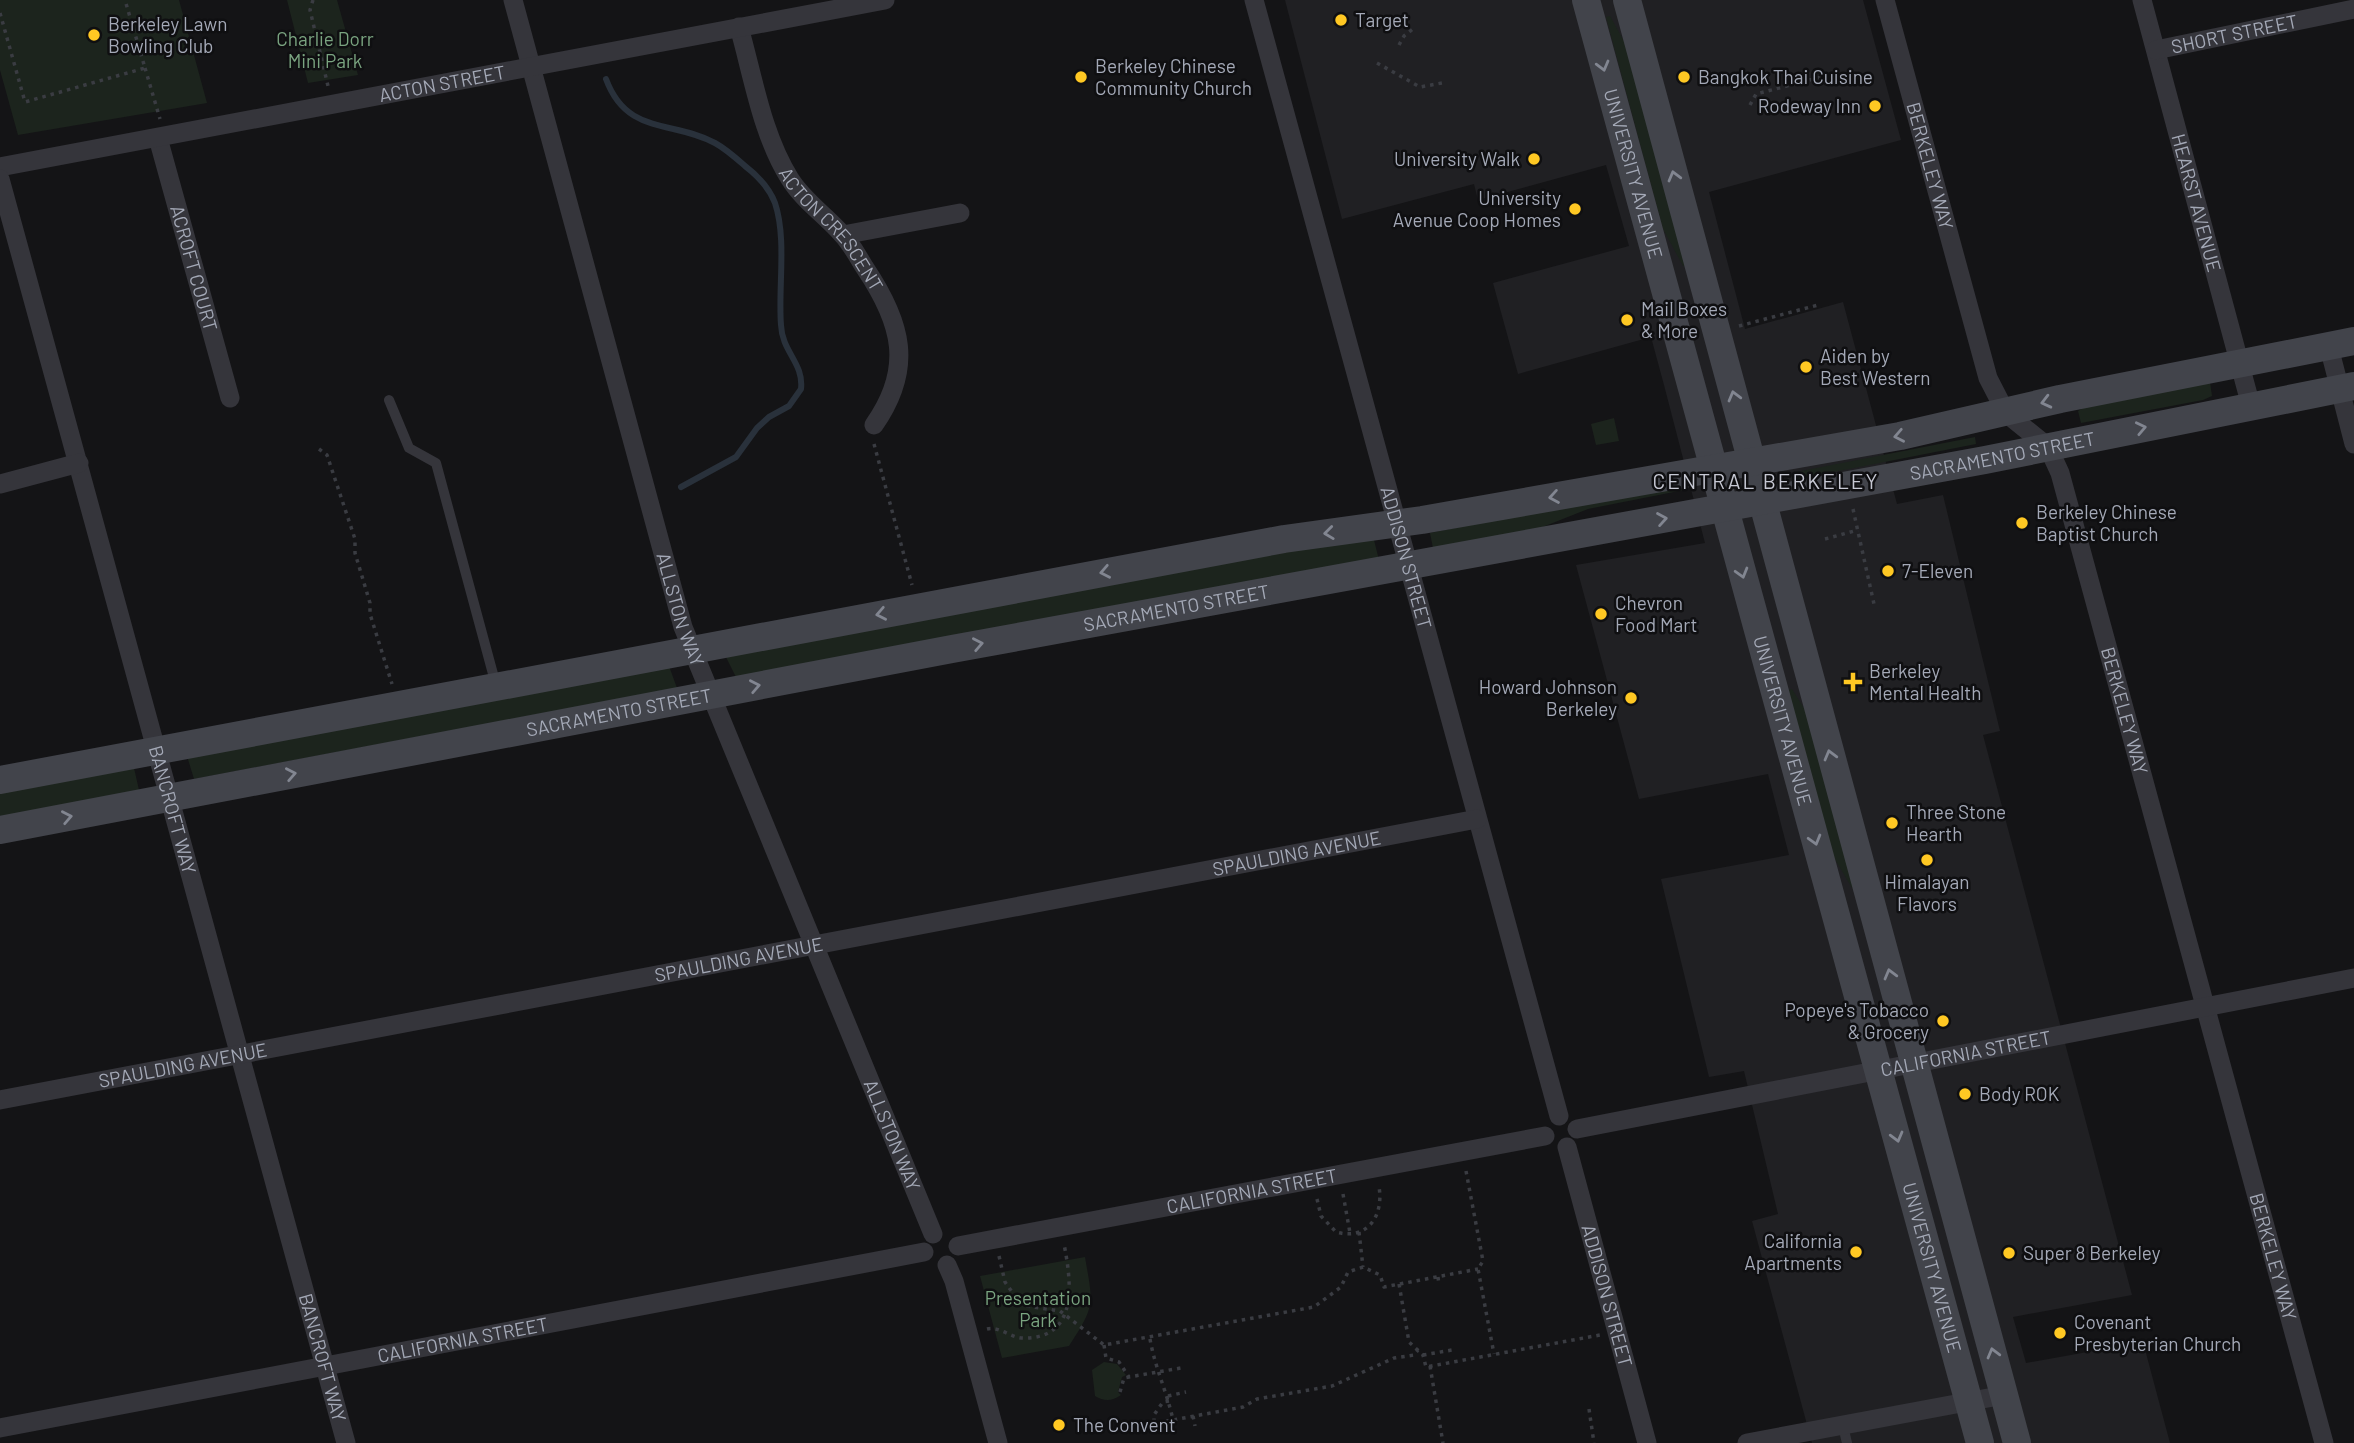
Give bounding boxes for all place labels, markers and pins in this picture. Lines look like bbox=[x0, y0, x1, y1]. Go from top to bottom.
place label: Target bbox=[1355, 8, 1409, 31]
place label: Berkeley Lawn Bowling Club bbox=[108, 12, 227, 57]
marker: Target bbox=[1333, 12, 1349, 28]
marker: Berkeley Lawn Bowling Club bbox=[86, 27, 102, 43]
place label: Berkeley Chinese Community Church bbox=[1095, 54, 1252, 99]
place label: Bangkok Thai Cuisine bbox=[1698, 65, 1873, 88]
marker: Berkeley Chinese Community Church bbox=[1073, 69, 1089, 85]
marker: Bangkok Thai Cuisine bbox=[1676, 69, 1692, 85]
place label: Rodeway Inn bbox=[1758, 94, 1861, 117]
marker: Rodeway Inn bbox=[1867, 98, 1883, 114]
place label: University Walk bbox=[1394, 147, 1520, 170]
marker: University Walk bbox=[1526, 151, 1542, 167]
place label: University Avenue Coop Homes bbox=[1393, 186, 1561, 231]
marker: University Avenue Coop Homes bbox=[1567, 201, 1583, 217]
place label: Mail Boxes & More bbox=[1641, 297, 1727, 342]
marker: Mail Boxes & More bbox=[1619, 312, 1635, 328]
place label: Aiden by Best Western bbox=[1820, 344, 1930, 389]
marker: Aiden by Best Western bbox=[1798, 359, 1814, 375]
place label: Berkeley Chinese Baptist Church bbox=[2036, 500, 2177, 545]
marker: Berkeley Chinese Baptist Church bbox=[2014, 515, 2030, 531]
place label: 7-Eleven bbox=[1902, 559, 1973, 582]
marker: 7-Eleven bbox=[1880, 563, 1896, 579]
place label: Chevron Food Mart bbox=[1615, 591, 1697, 636]
marker: Chevron Food Mart bbox=[1593, 606, 1609, 622]
place label: Berkeley Mental Health bbox=[1869, 659, 1981, 704]
marker: Berkeley Mental Health bbox=[1843, 672, 1863, 692]
place label: Howard Johnson Berkeley bbox=[1479, 675, 1617, 720]
marker: Howard Johnson Berkeley bbox=[1623, 690, 1639, 706]
place label: Three Stone Hearth bbox=[1906, 800, 2006, 845]
marker: Three Stone Hearth bbox=[1884, 815, 1900, 831]
marker: Himalayan Flavors bbox=[1919, 852, 1935, 868]
place label: Himalayan Flavors bbox=[1884, 870, 1970, 915]
place label: Popeye's Tobacco & Grocery bbox=[1784, 998, 1929, 1043]
marker: Popeye's Tobacco & Grocery bbox=[1935, 1013, 1951, 1029]
place label: Body ROK bbox=[1979, 1082, 2060, 1105]
marker: Body ROK bbox=[1957, 1086, 1973, 1102]
place label: California Apartments bbox=[1744, 1229, 1842, 1274]
place label: Super 8 Berkeley bbox=[2023, 1241, 2161, 1264]
marker: California Apartments bbox=[1848, 1244, 1864, 1260]
marker: Super 8 Berkeley bbox=[2001, 1245, 2017, 1261]
place label: Covenant Presbyterian Church bbox=[2074, 1310, 2241, 1355]
marker: Covenant Presbyterian Church bbox=[2052, 1325, 2068, 1341]
place label: The Convent bbox=[1073, 1413, 1176, 1436]
marker: The Convent bbox=[1051, 1417, 1067, 1433]

